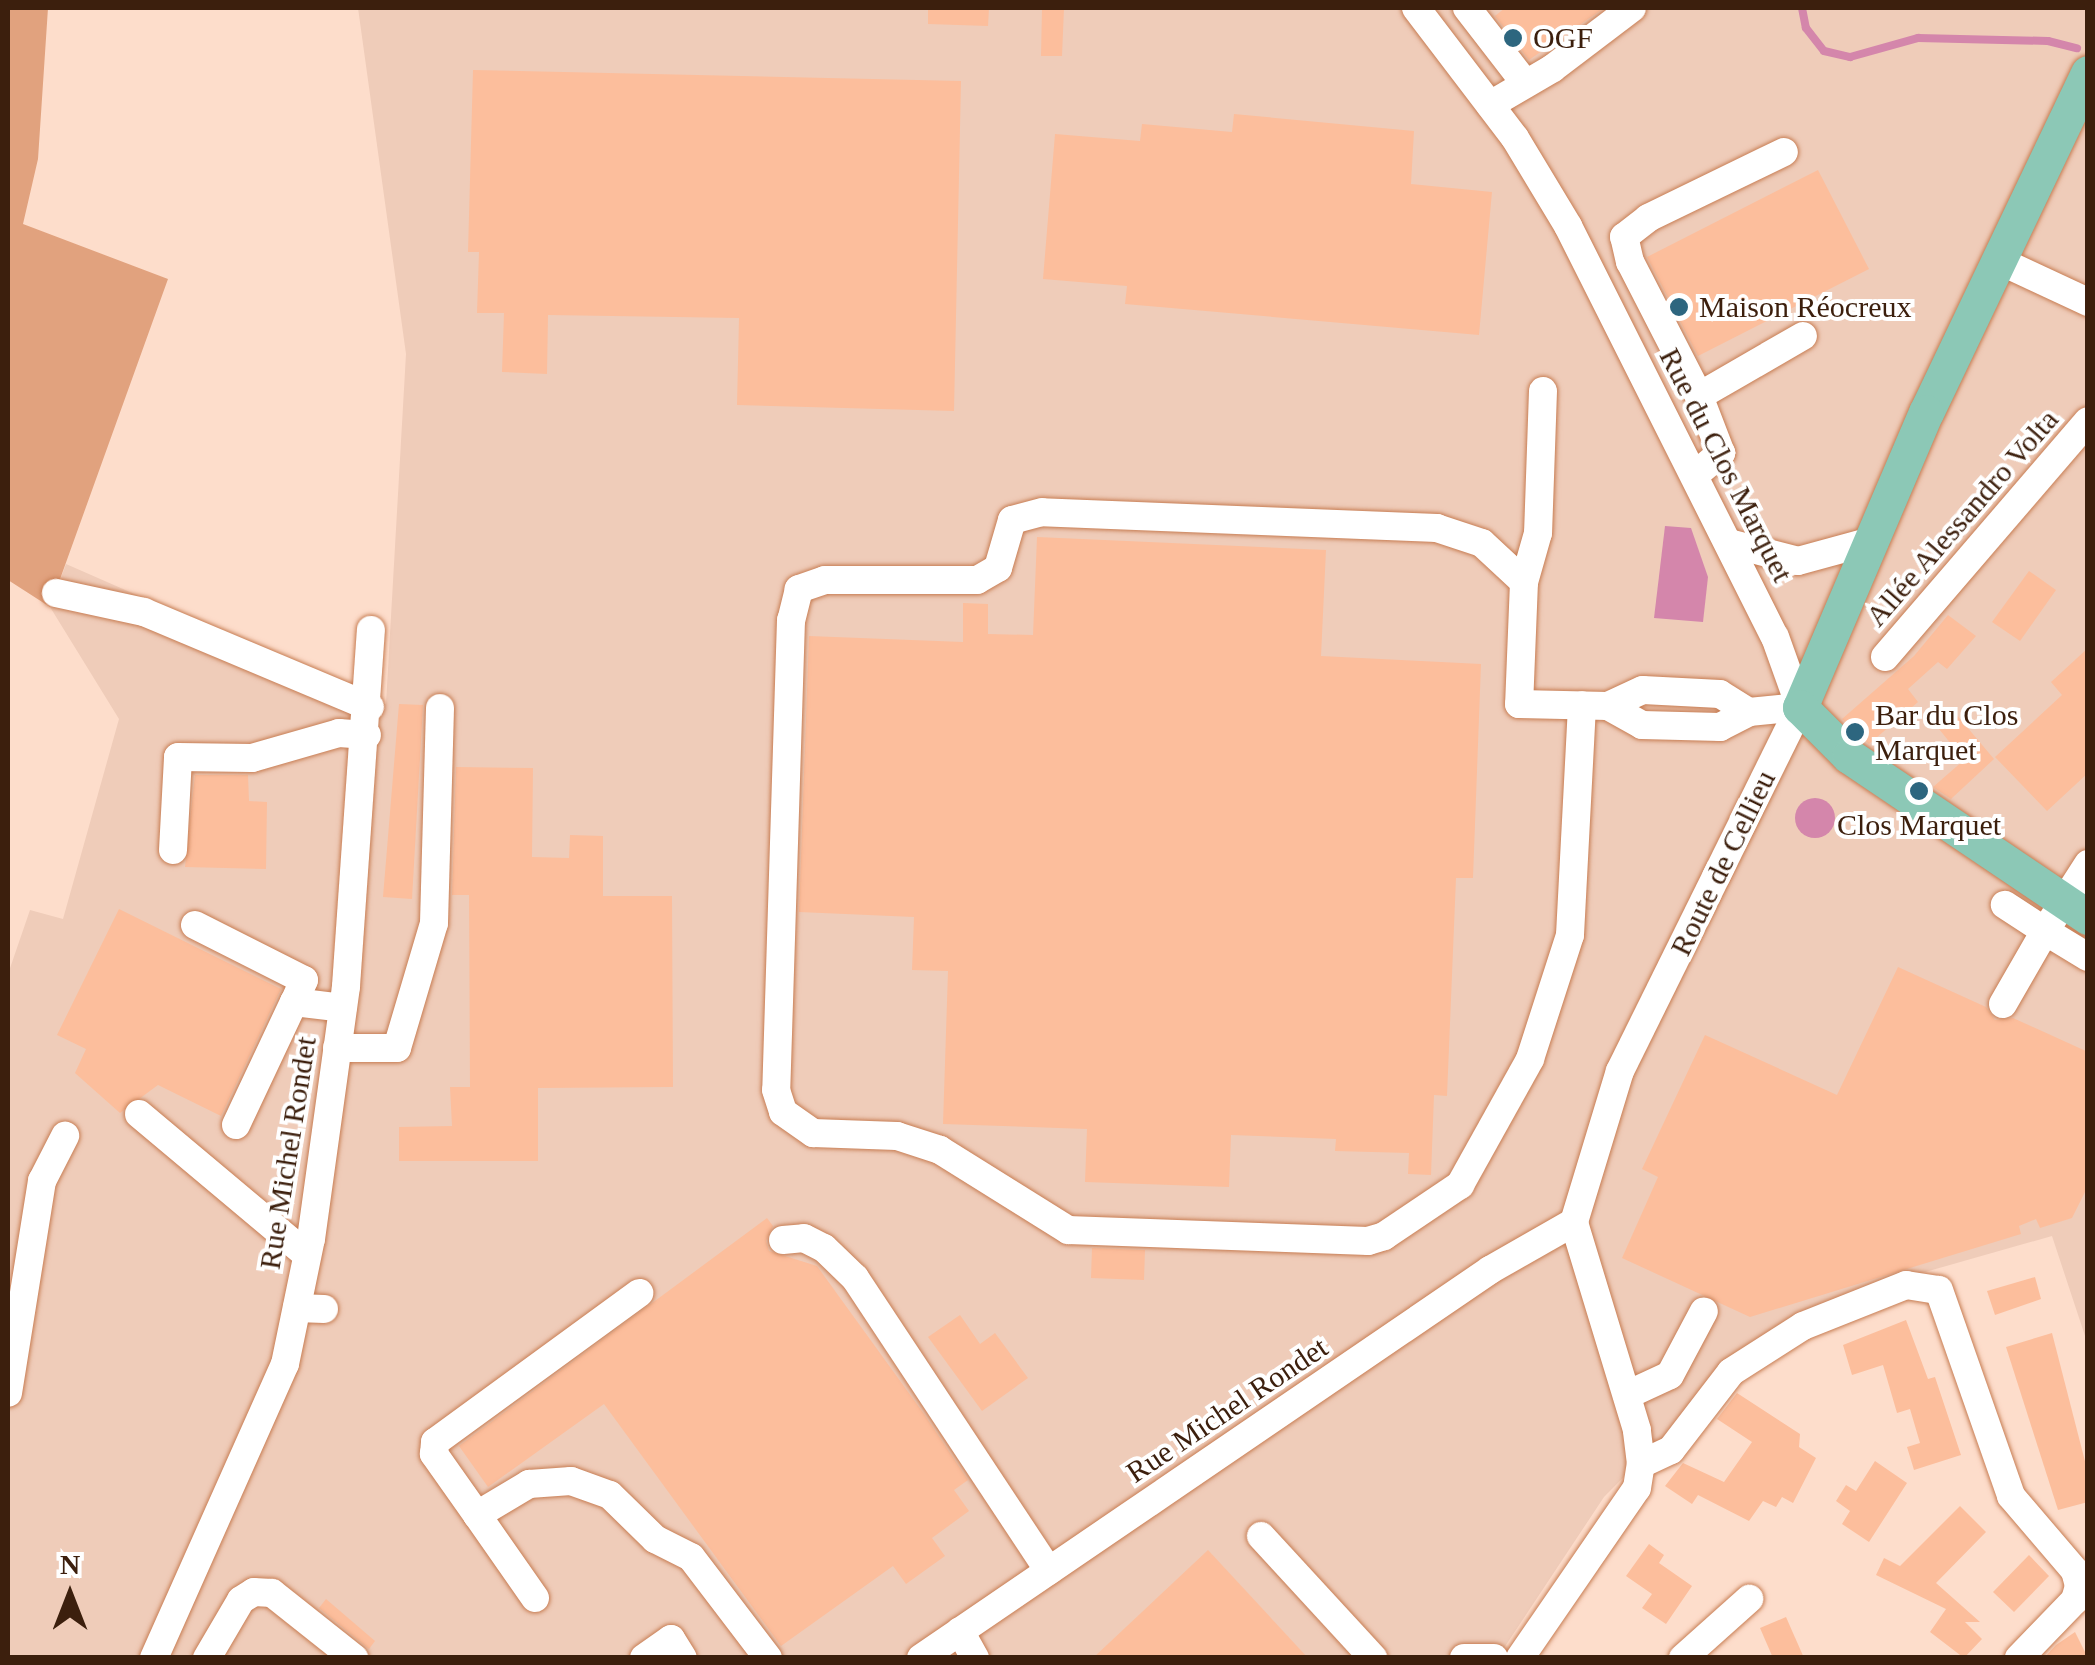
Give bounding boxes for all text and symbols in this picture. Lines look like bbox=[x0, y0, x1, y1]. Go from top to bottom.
place label: OGF bbox=[1533, 20, 1593, 56]
marker: OGF bbox=[1502, 27, 1524, 49]
place label: Maison Réocreux bbox=[1699, 289, 1911, 325]
marker: Maison Réocreux bbox=[1668, 296, 1690, 318]
street label: Rue du Clos Marquet bbox=[1652, 342, 1800, 588]
street label: Allée Alessandro Volta bbox=[1857, 401, 2067, 635]
place label: Bar du Clos Marquet bbox=[1875, 697, 2018, 768]
marker: Bar du Clos Marquet bbox=[1844, 721, 1866, 743]
street label: Route de Cellieu bbox=[1663, 765, 1783, 961]
marker: Clos Marquet bbox=[1908, 780, 1930, 802]
place label: Clos Marquet bbox=[1837, 807, 2001, 843]
street label: Rue Michel Rondet bbox=[252, 1034, 324, 1272]
street label: Rue Michel Rondet bbox=[1120, 1329, 1334, 1491]
north arrow bbox=[20, 1545, 120, 1645]
text: N bbox=[60, 1549, 80, 1580]

